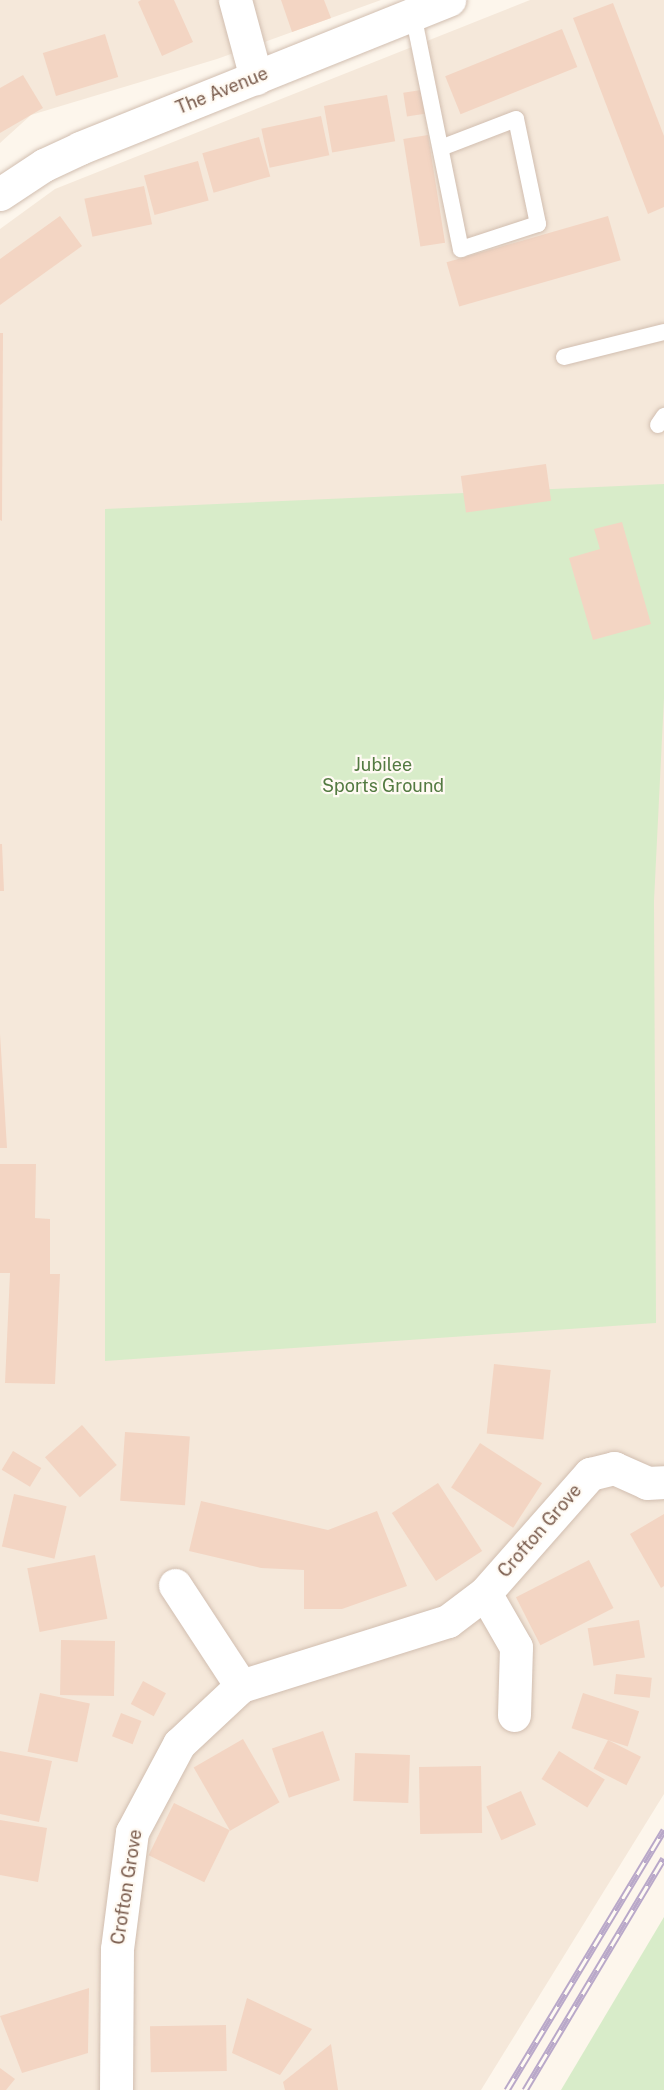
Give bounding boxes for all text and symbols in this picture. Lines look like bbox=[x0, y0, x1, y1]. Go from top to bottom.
street label: The Avenue bbox=[173, 63, 271, 119]
park label: Jubilee Sports Ground bbox=[322, 755, 444, 798]
street label: Crofton Grove bbox=[494, 1480, 586, 1582]
street label: Crofton Grove bbox=[107, 1828, 147, 1946]

